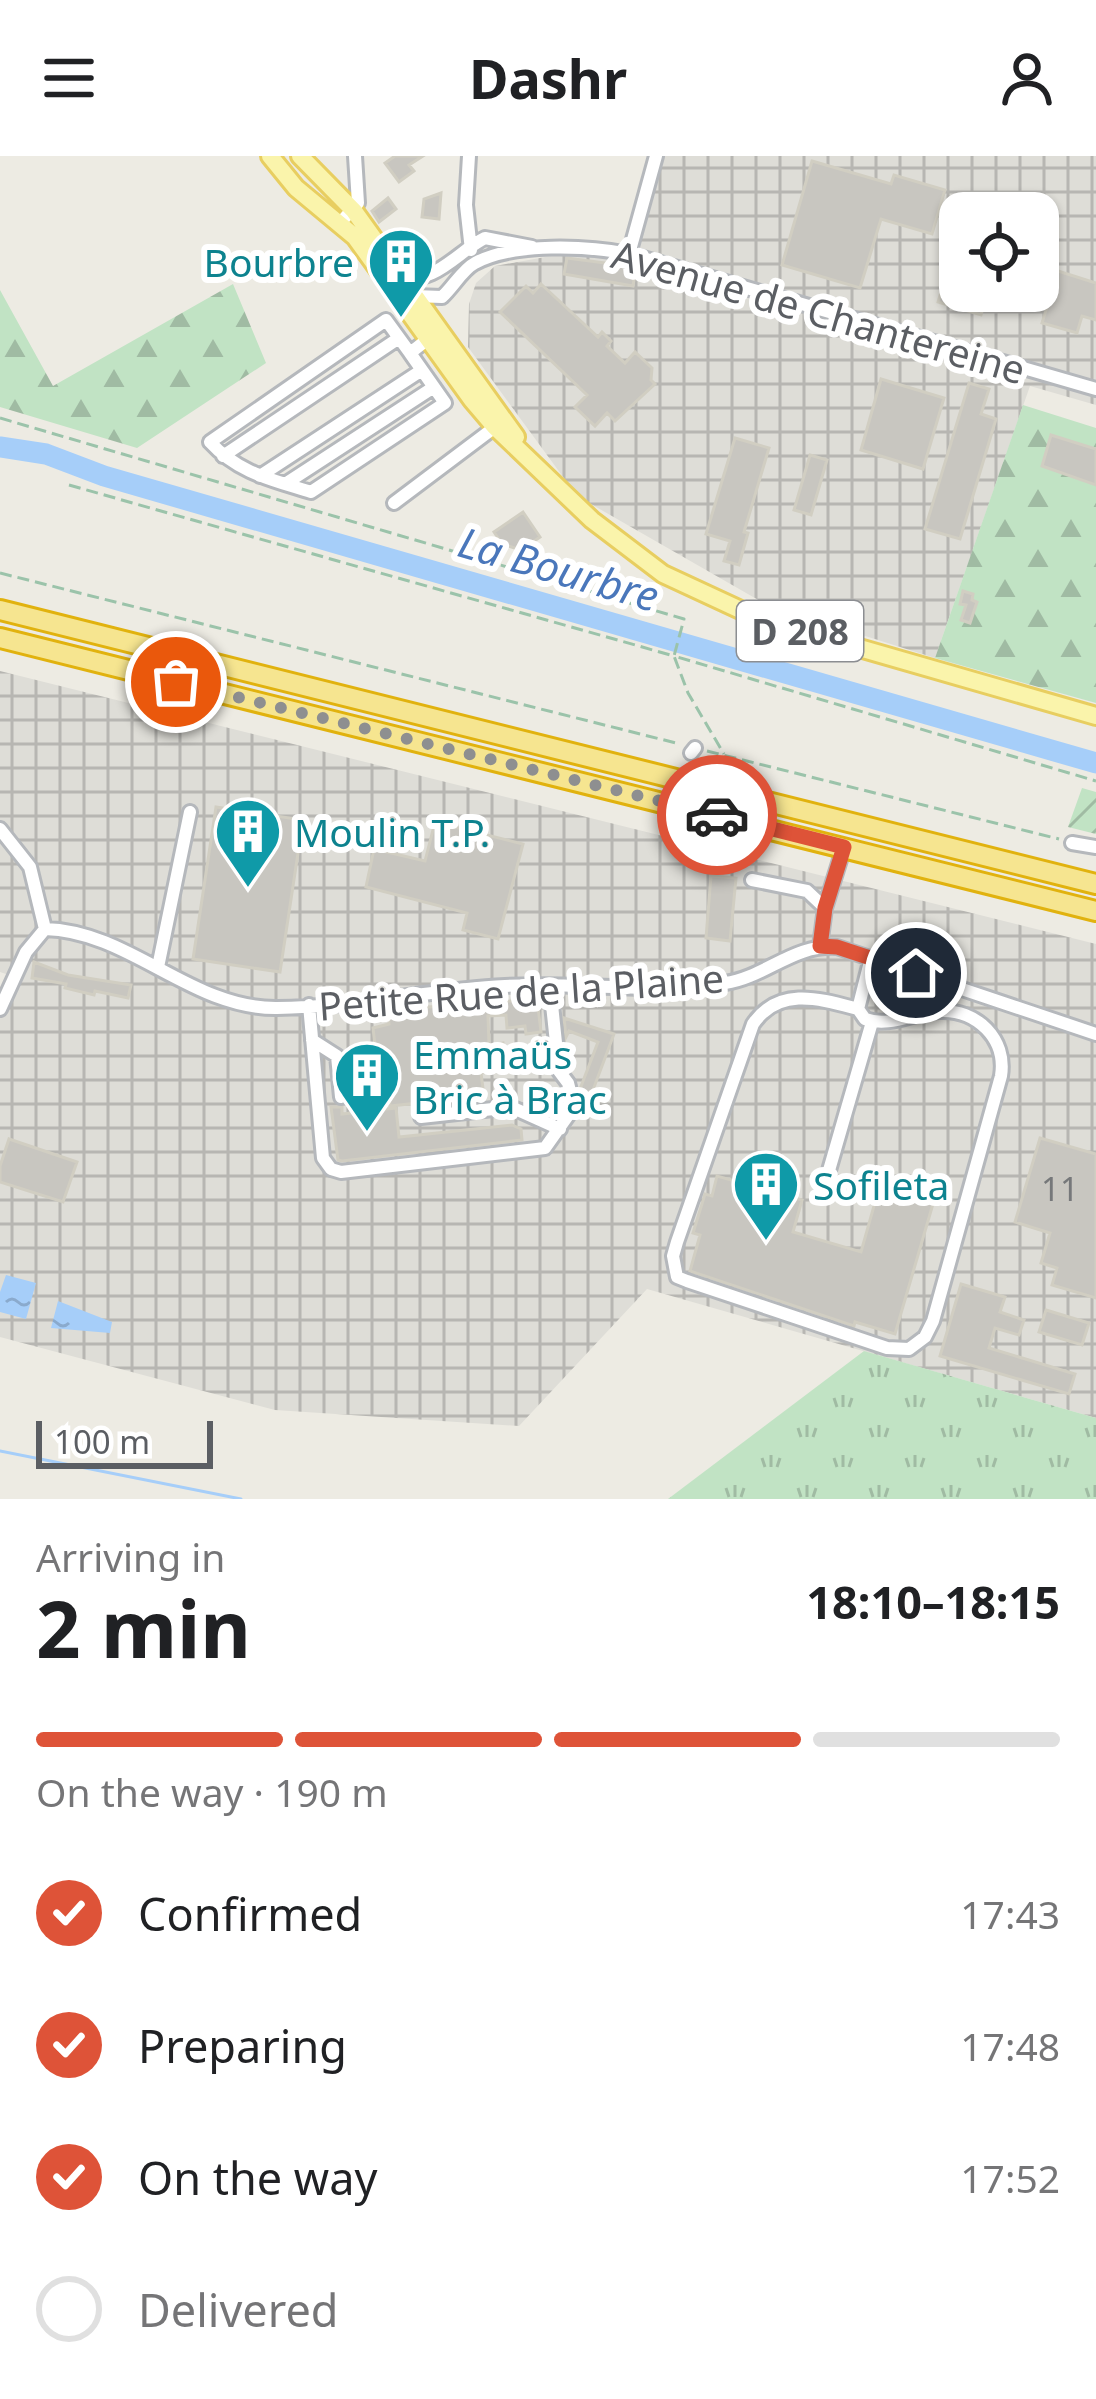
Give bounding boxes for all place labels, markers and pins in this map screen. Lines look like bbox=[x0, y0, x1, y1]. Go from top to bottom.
building icon: Bourbre bbox=[366, 226, 436, 320]
place label: Bourbre bbox=[204, 235, 354, 288]
pin bbox=[125, 631, 227, 733]
building icon: Moulin T.P. bbox=[213, 796, 283, 890]
place label: Moulin T.P. bbox=[294, 805, 490, 858]
pin bbox=[865, 922, 967, 1024]
place label: Emmaüs Bric à Brac bbox=[413, 1027, 607, 1125]
building icon: Emmaüs Bric à Brac bbox=[332, 1040, 402, 1134]
building icon: Sofileta bbox=[731, 1149, 801, 1243]
place label: Sofileta bbox=[813, 1158, 950, 1211]

